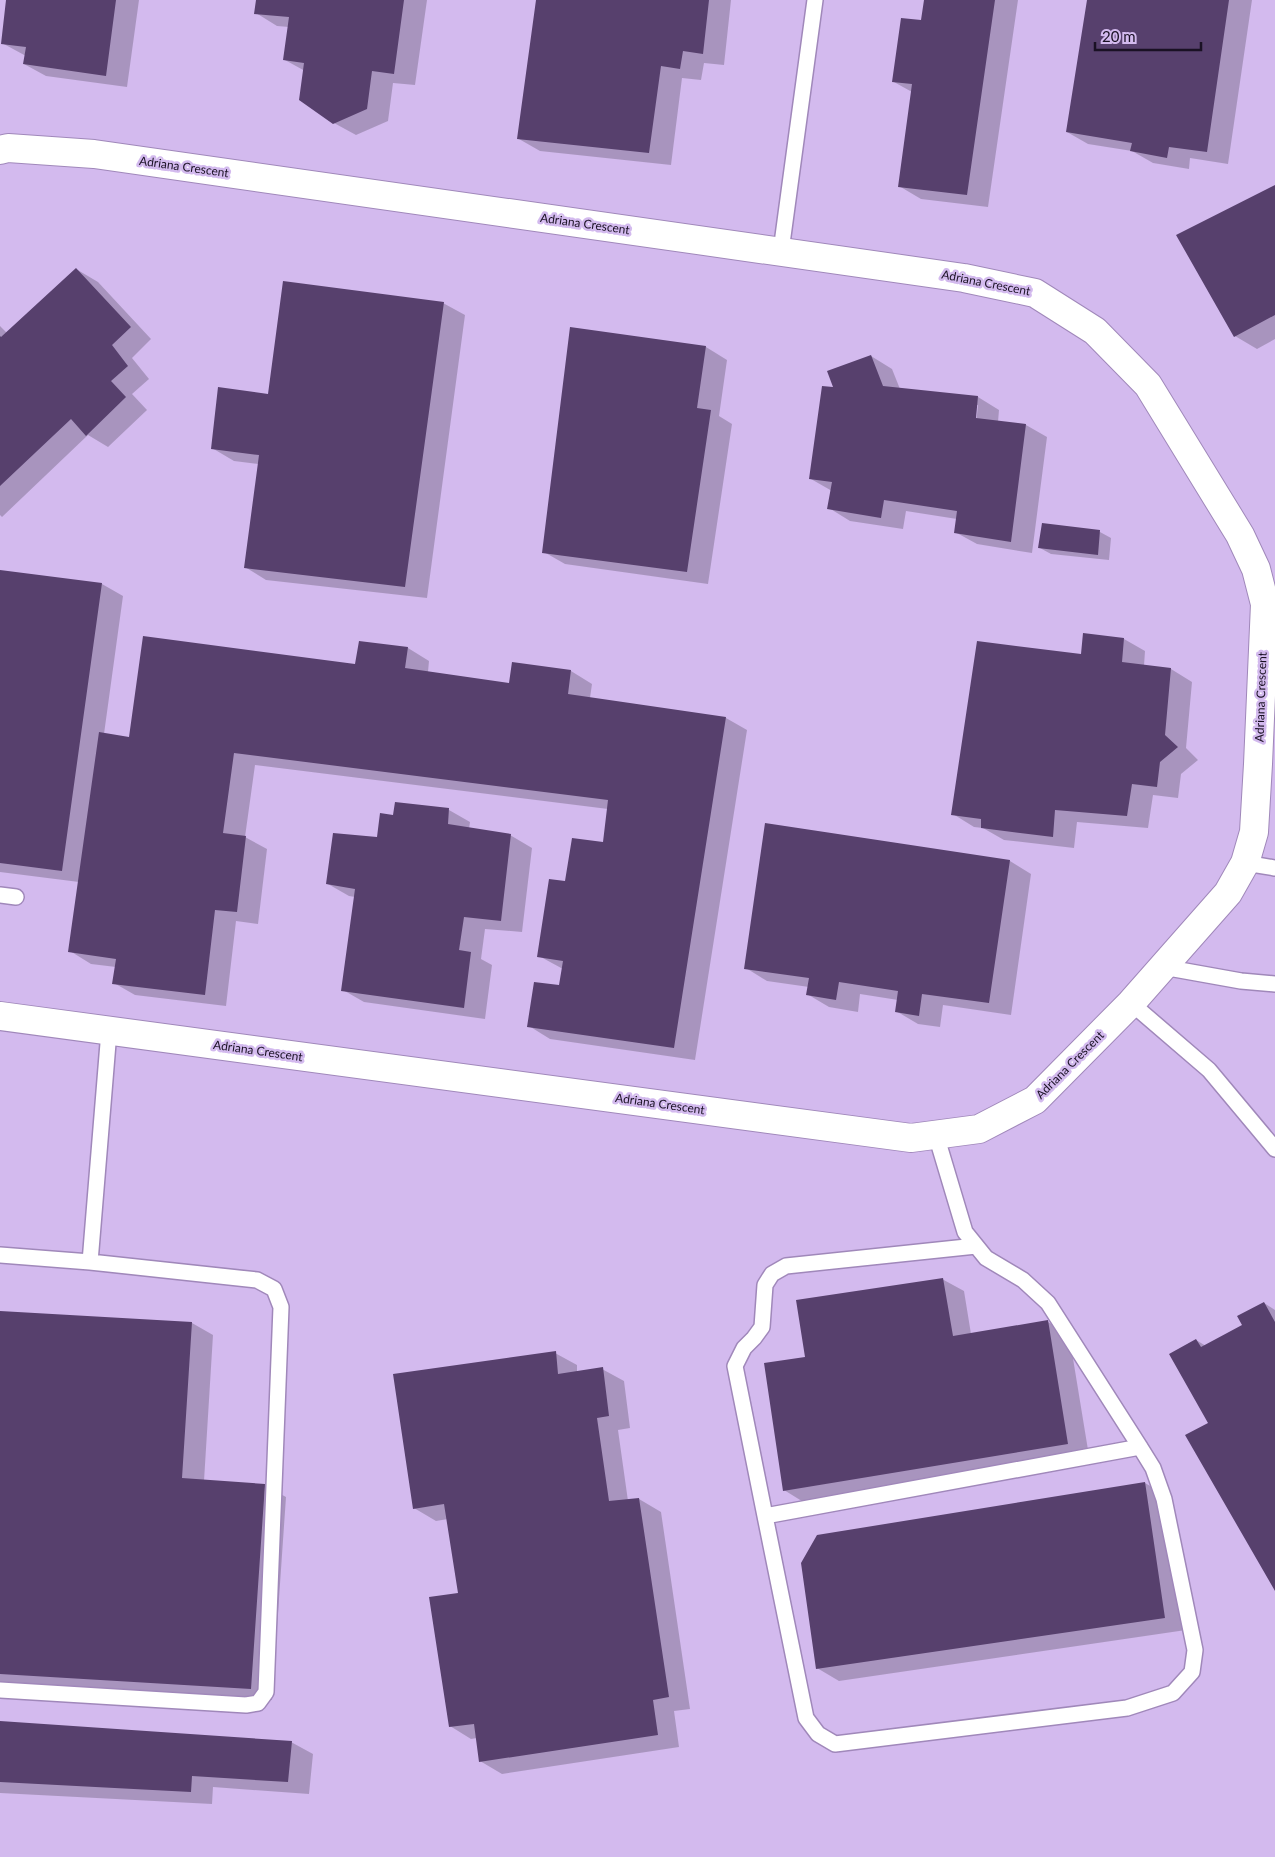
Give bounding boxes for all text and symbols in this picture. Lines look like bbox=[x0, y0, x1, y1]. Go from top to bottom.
scale bar bbox=[1095, 20, 1201, 52]
text: 20 m bbox=[1102, 27, 1136, 45]
street label: Adriana Crescent bbox=[138, 153, 230, 180]
street label: Adriana Crescent bbox=[539, 210, 631, 237]
street label: Adriana Crescent bbox=[940, 267, 1032, 299]
street label: Adriana Crescent bbox=[1251, 651, 1270, 742]
street label: Adriana Crescent bbox=[1032, 1027, 1107, 1102]
street label: Adriana Crescent bbox=[212, 1037, 304, 1064]
street label: Adriana Crescent bbox=[614, 1090, 706, 1117]

